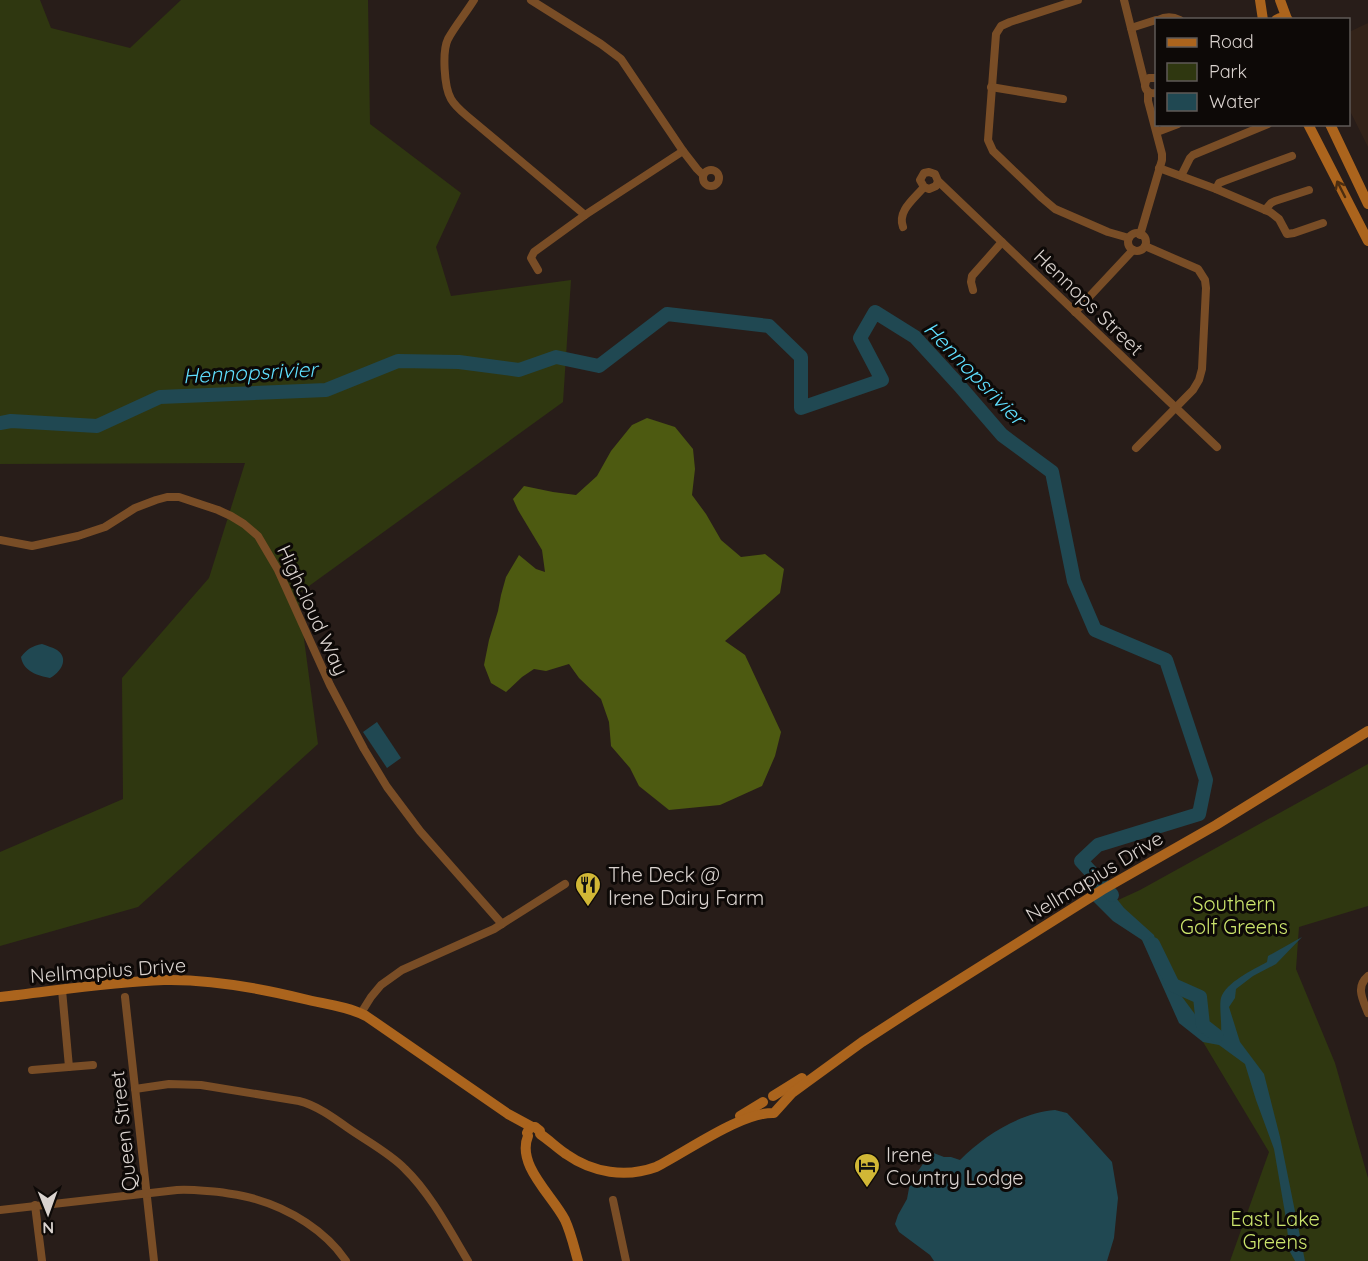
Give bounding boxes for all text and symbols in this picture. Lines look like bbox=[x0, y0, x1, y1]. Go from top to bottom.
legend bbox=[1155, 18, 1350, 126]
text: Road bbox=[1209, 30, 1254, 53]
text: Park bbox=[1209, 60, 1247, 83]
text: Water bbox=[1209, 90, 1260, 113]
one-way arrow bbox=[1335, 181, 1347, 198]
street label: Hennops Street bbox=[1029, 244, 1149, 361]
water label: Hennopsrivier bbox=[919, 316, 1033, 433]
water label: Hennopsrivier bbox=[182, 355, 321, 389]
street label: Highcloud Way bbox=[272, 541, 354, 679]
street label: Nellmapius Drive bbox=[1021, 825, 1167, 927]
place label: The Deck @ Irene Dairy Farm bbox=[608, 862, 764, 910]
restaurant icon: The Deck @ Irene Dairy Farm bbox=[573, 870, 603, 908]
park label: Southern Golf Greens bbox=[1180, 891, 1288, 939]
street label: Nellmapius Drive bbox=[29, 952, 187, 988]
street label: Queen Street bbox=[104, 1069, 142, 1193]
place label: Irene Country Lodge bbox=[886, 1142, 1024, 1190]
hotel icon: Irene Country Lodge bbox=[852, 1151, 882, 1189]
north arrow bbox=[18, 1183, 78, 1243]
park label: East Lake Greens bbox=[1230, 1206, 1320, 1254]
text: N bbox=[42, 1218, 54, 1238]

